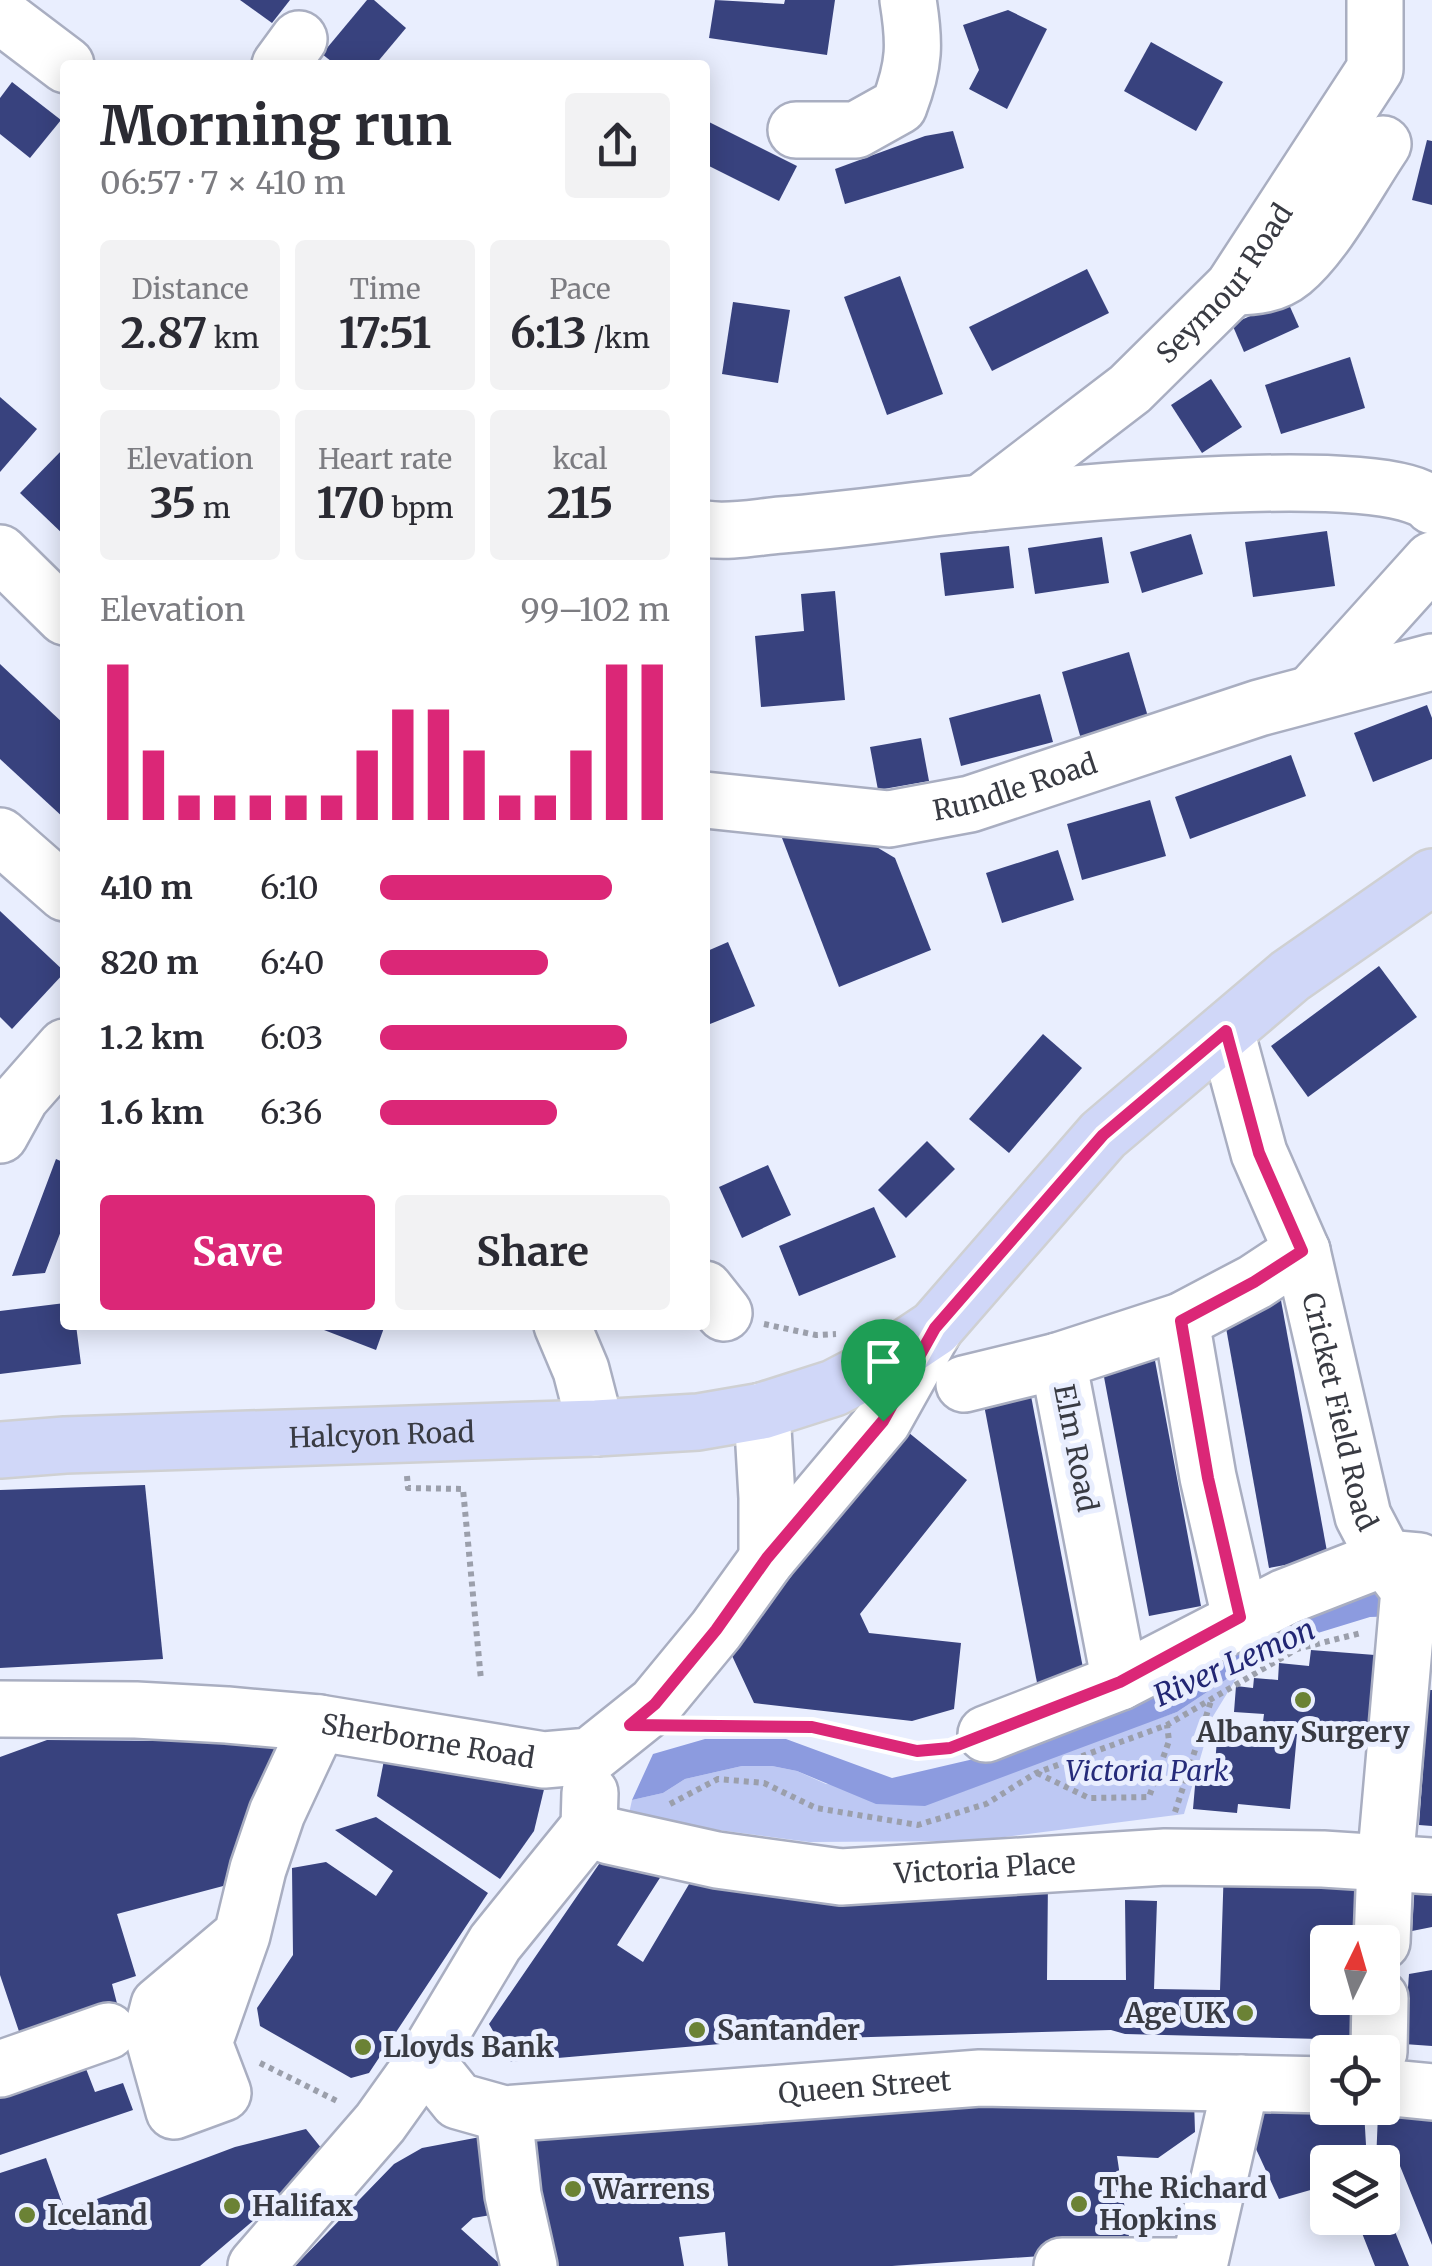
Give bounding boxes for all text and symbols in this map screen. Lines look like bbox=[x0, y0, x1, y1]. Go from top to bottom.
text: Morning run bbox=[100, 91, 452, 160]
button: share bbox=[565, 93, 670, 198]
text: 06:57 · 7 × 410 m bbox=[100, 163, 346, 203]
street label: Seymour Road bbox=[1149, 197, 1300, 371]
text: Distance bbox=[131, 271, 249, 307]
text: Time bbox=[350, 271, 421, 307]
text: Pace bbox=[549, 271, 611, 307]
text: 2.87 bbox=[121, 307, 207, 359]
text: 17:51 bbox=[339, 307, 431, 359]
text: 6:13 bbox=[510, 307, 587, 359]
text: km bbox=[207, 320, 259, 356]
text: /km bbox=[587, 320, 650, 356]
text: Elevation bbox=[126, 441, 254, 477]
text: Heart rate bbox=[318, 441, 452, 477]
text: kcal bbox=[552, 441, 608, 477]
text: 35 bbox=[149, 477, 196, 529]
text: 170 bbox=[316, 477, 385, 529]
text: 215 bbox=[547, 477, 613, 529]
text: m bbox=[196, 490, 231, 526]
text: bpm bbox=[385, 490, 454, 526]
text: Elevation bbox=[100, 590, 245, 630]
text: 99–102 m bbox=[521, 590, 670, 630]
street label: Rundle Road bbox=[930, 745, 1102, 829]
text: 410 m bbox=[100, 868, 193, 908]
text: 6:10 bbox=[260, 868, 319, 908]
text: 820 m bbox=[100, 943, 199, 983]
text: 6:40 bbox=[260, 943, 324, 983]
text: 1.2 km bbox=[100, 1018, 204, 1058]
text: 6:03 bbox=[260, 1018, 323, 1058]
text: 1.6 km bbox=[100, 1093, 204, 1133]
text: 6:36 bbox=[260, 1093, 322, 1133]
button: Save bbox=[100, 1195, 375, 1310]
button: Share bbox=[395, 1195, 670, 1310]
street label: Cricket Field Road bbox=[1294, 1289, 1386, 1537]
pin bbox=[841, 1319, 926, 1422]
icon: arrive bbox=[856, 1334, 911, 1389]
street label: Elm Road bbox=[1046, 1381, 1106, 1515]
street label: Halcyon Road bbox=[288, 1414, 475, 1456]
water label: River Lemon bbox=[1148, 1610, 1320, 1714]
marker: Albany Surgery bbox=[1292, 1689, 1314, 1711]
street label: Sherborne Road bbox=[319, 1706, 538, 1776]
place label: Albany Surgery bbox=[1195, 1714, 1410, 1750]
park label: Victoria Park bbox=[1066, 1753, 1228, 1789]
street label: Victoria Place bbox=[892, 1845, 1077, 1892]
north arrow bbox=[1310, 1925, 1400, 2015]
map controls bbox=[1310, 1925, 1400, 2235]
place label: Age UK bbox=[1124, 1995, 1225, 2031]
marker: Age UK bbox=[1234, 2002, 1256, 2024]
place label: Santander bbox=[717, 2012, 860, 2048]
marker: Santander bbox=[686, 2019, 708, 2041]
place label: Lloyds Bank bbox=[383, 2029, 555, 2065]
button: locate bbox=[1310, 2035, 1400, 2125]
marker: Lloyds Bank bbox=[352, 2036, 374, 2058]
street label: Queen Street bbox=[777, 2062, 952, 2111]
button: layers bbox=[1310, 2145, 1400, 2235]
place label: The Richard Hopkins bbox=[1099, 2170, 1267, 2238]
place label: Warrens bbox=[592, 2171, 710, 2207]
marker: Warrens bbox=[562, 2178, 584, 2200]
place label: Halifax bbox=[252, 2188, 354, 2224]
marker: The Richard Hopkins bbox=[1068, 2193, 1090, 2215]
marker: Halifax bbox=[221, 2195, 243, 2217]
place label: Iceland bbox=[47, 2197, 148, 2233]
marker: Iceland bbox=[16, 2204, 38, 2226]

